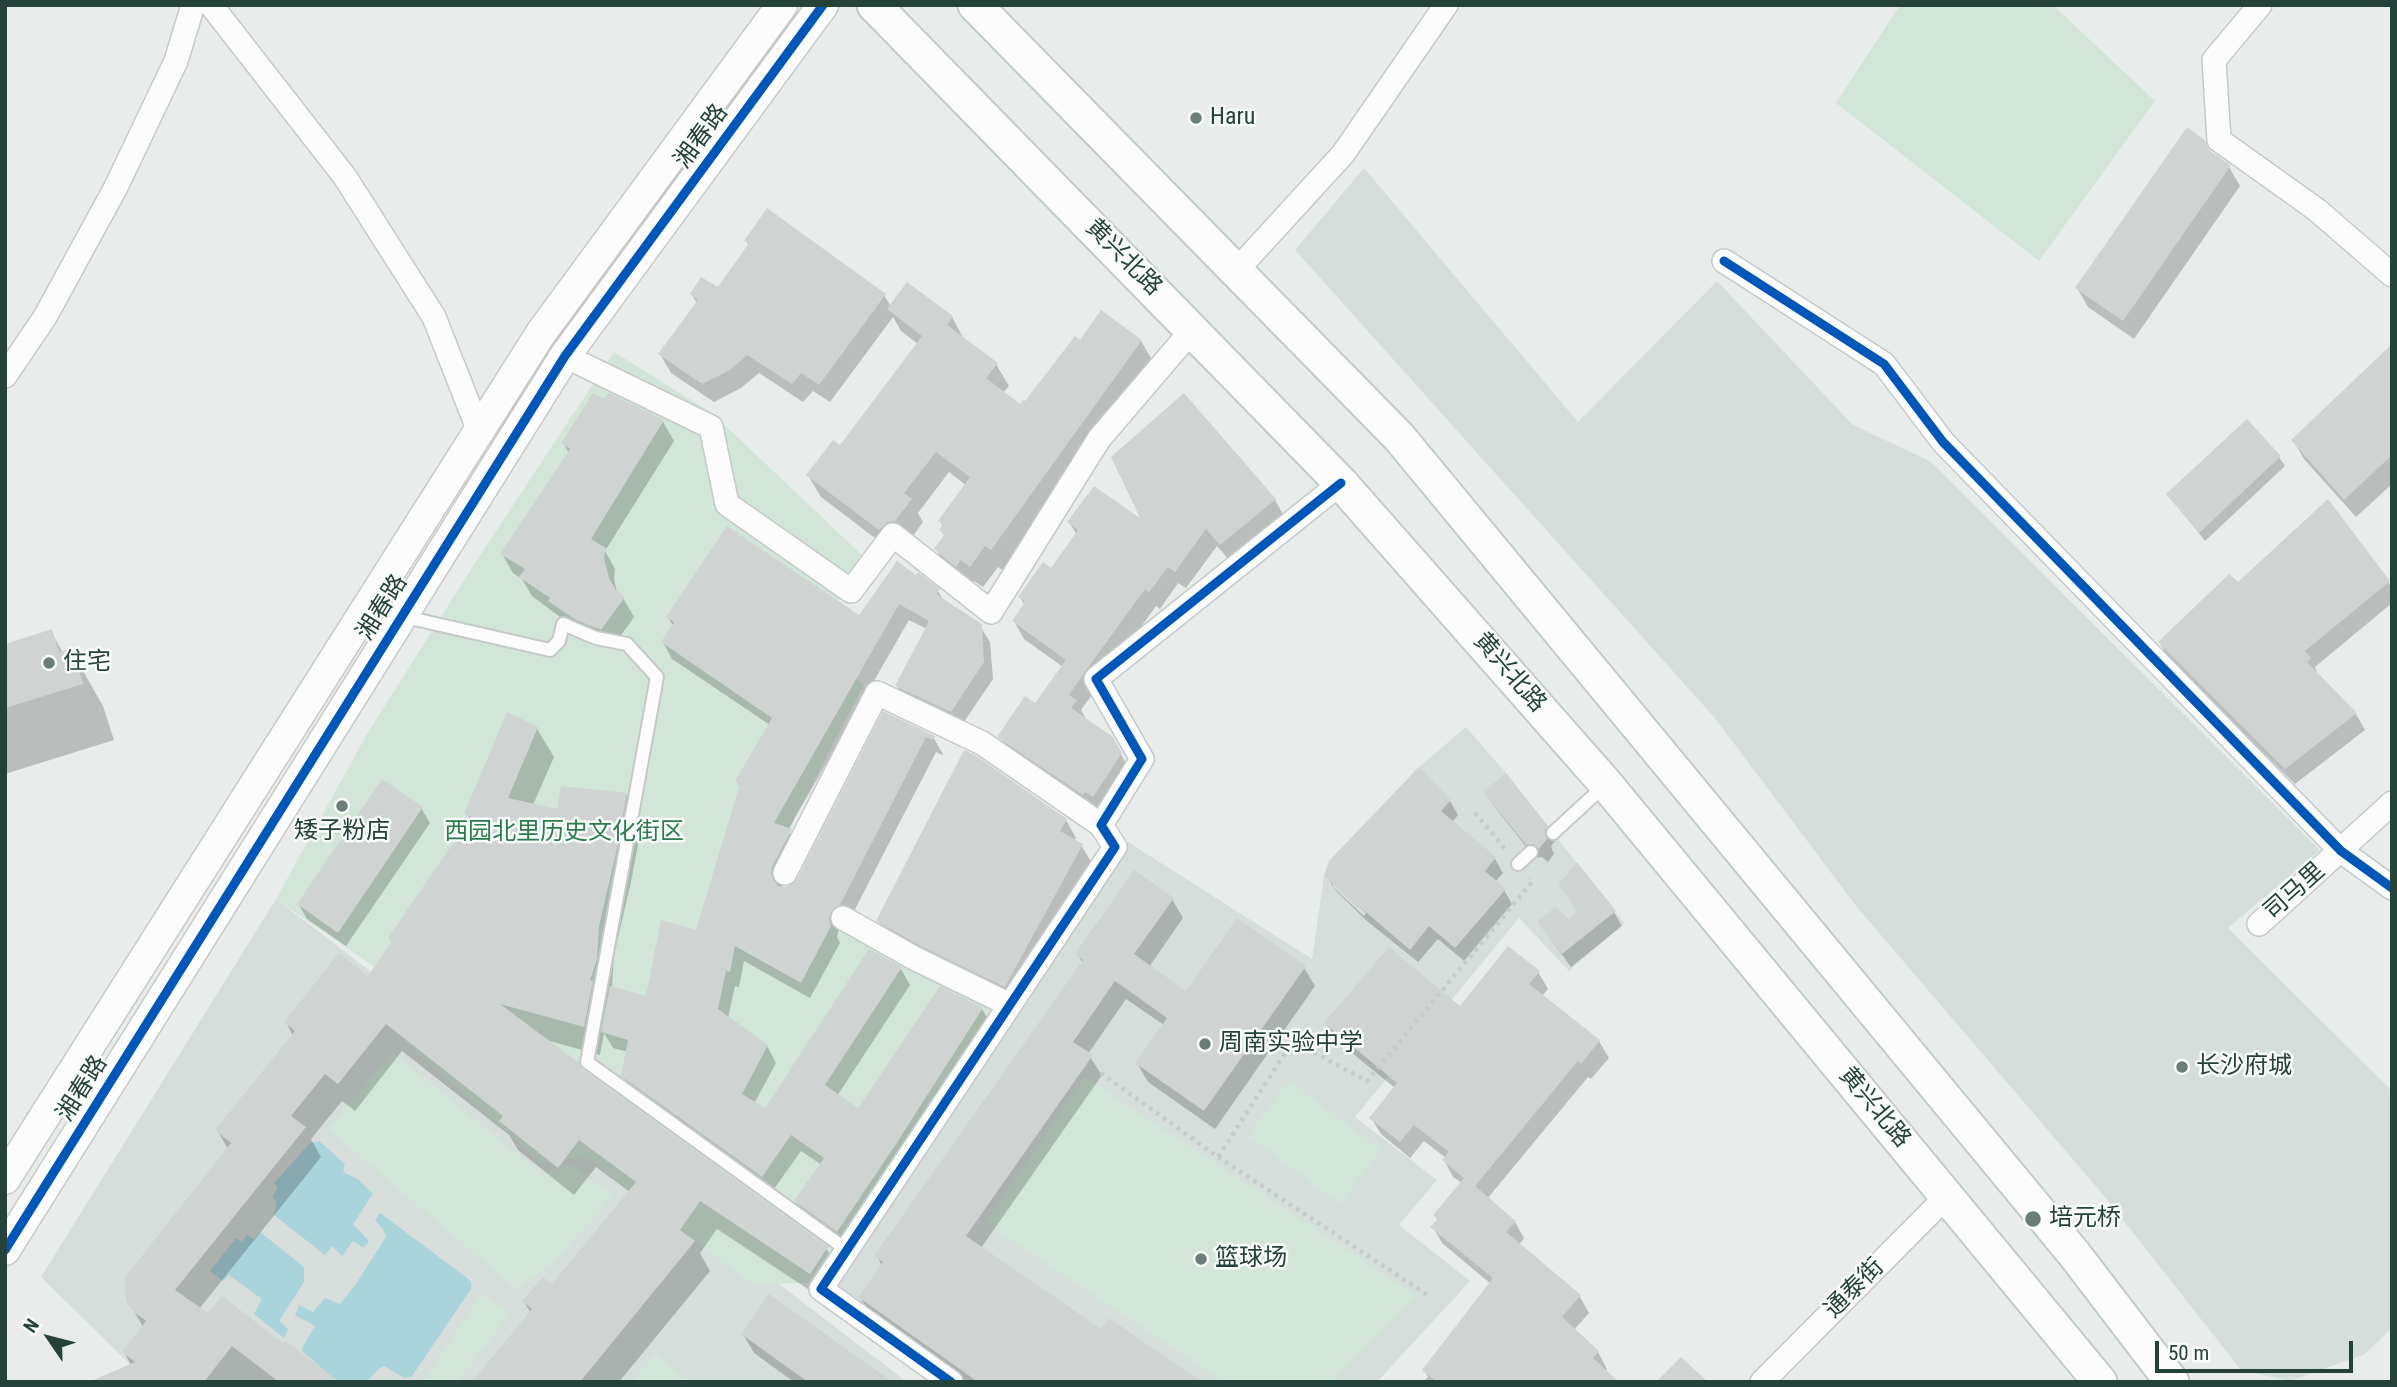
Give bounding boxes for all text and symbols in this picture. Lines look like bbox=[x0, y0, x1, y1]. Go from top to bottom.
street label: 湘春路 bbox=[669, 99, 735, 175]
place label: Haru bbox=[1210, 104, 1255, 132]
marker: Haru bbox=[1188, 110, 1204, 126]
street label: 黄兴北路 bbox=[1079, 214, 1167, 302]
street label: 湘春路 bbox=[352, 570, 414, 646]
street label: 黄兴北路 bbox=[1467, 627, 1551, 719]
place label: 住宅 bbox=[63, 649, 111, 677]
marker: 住宅 bbox=[41, 655, 57, 671]
marker: 矮子粉店 bbox=[334, 798, 350, 814]
place label: 矮子粉店 bbox=[294, 818, 390, 846]
park label: 西园北里历史文化街区 bbox=[444, 819, 684, 847]
street label: 司马里 bbox=[2259, 857, 2331, 927]
place label: 周南实验中学 bbox=[1219, 1030, 1363, 1058]
marker: 周南实验中学 bbox=[1197, 1036, 1213, 1052]
street label: 湘春路 bbox=[52, 1051, 114, 1127]
place label: 长沙府城 bbox=[2196, 1053, 2292, 1081]
marker: 长沙府城 bbox=[2174, 1059, 2190, 1075]
street label: 黄兴北路 bbox=[1832, 1062, 1916, 1154]
place label: 培元桥 bbox=[2049, 1205, 2121, 1233]
marker: 培元桥 bbox=[2023, 1209, 2043, 1229]
place label: 篮球场 bbox=[1215, 1245, 1287, 1273]
marker: 篮球场 bbox=[1193, 1251, 1209, 1267]
street label: 通泰街 bbox=[1819, 1253, 1891, 1325]
north arrow bbox=[14, 1303, 84, 1373]
text: N bbox=[19, 1314, 44, 1337]
scale bar bbox=[2159, 1328, 2357, 1372]
text: 50 m bbox=[2168, 1341, 2209, 1365]

